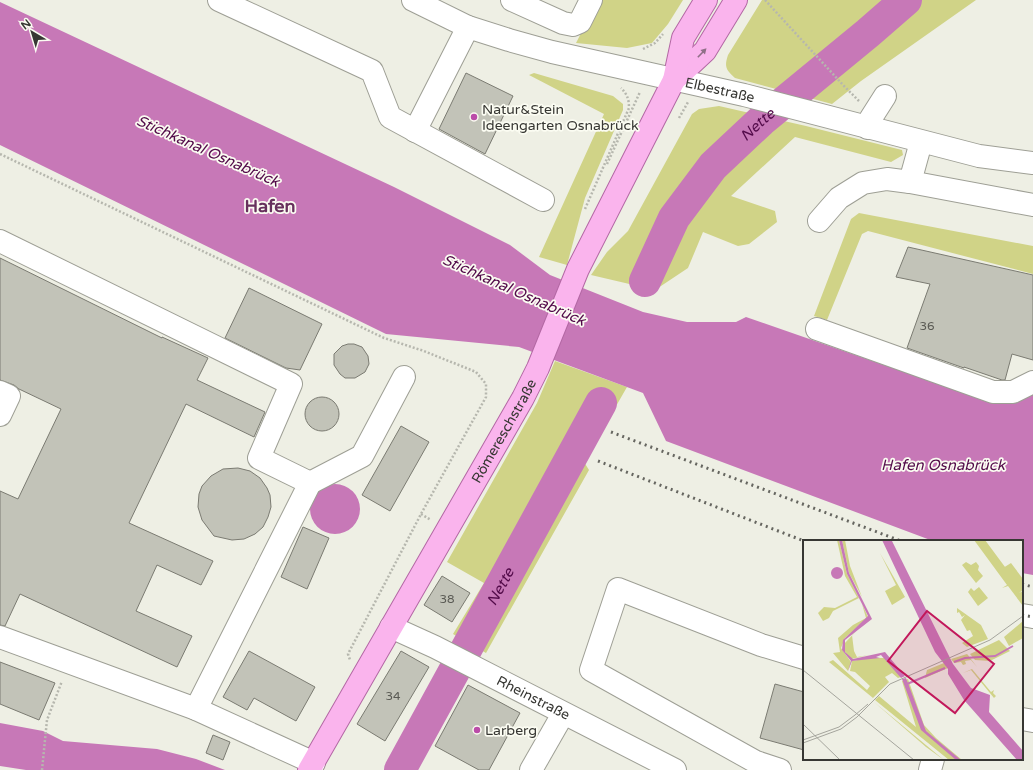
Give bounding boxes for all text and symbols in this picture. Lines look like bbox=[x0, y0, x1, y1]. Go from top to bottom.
north arrow bbox=[12, 12, 52, 52]
text: N bbox=[19, 17, 34, 32]
one-way arrow bbox=[697, 48, 707, 58]
street label: Elbestraße bbox=[683, 74, 757, 106]
place label: Natur&Stein Ideengarten Osnabrück bbox=[482, 101, 639, 134]
water label: Nette bbox=[736, 104, 779, 145]
water label: Stichkanal Osnabrück bbox=[134, 111, 284, 191]
marker: Natur&Stein Ideengarten Osnabrück bbox=[469, 112, 479, 122]
district label: Hafen bbox=[245, 195, 295, 217]
water label: Stichkanal Osnabrück bbox=[440, 250, 590, 330]
house number: 36 bbox=[919, 319, 935, 333]
street label: Römereschstraße bbox=[467, 376, 540, 486]
water label: Hafen Osnabrück bbox=[881, 456, 1007, 474]
inset map bbox=[803, 540, 1023, 760]
water label: Nette bbox=[483, 563, 519, 609]
house number: 38 bbox=[439, 592, 455, 606]
street label: Rheinstraße bbox=[494, 672, 573, 723]
house number: 34 bbox=[385, 689, 401, 703]
place label: Larberg bbox=[485, 722, 537, 739]
marker: Larberg bbox=[472, 725, 482, 735]

